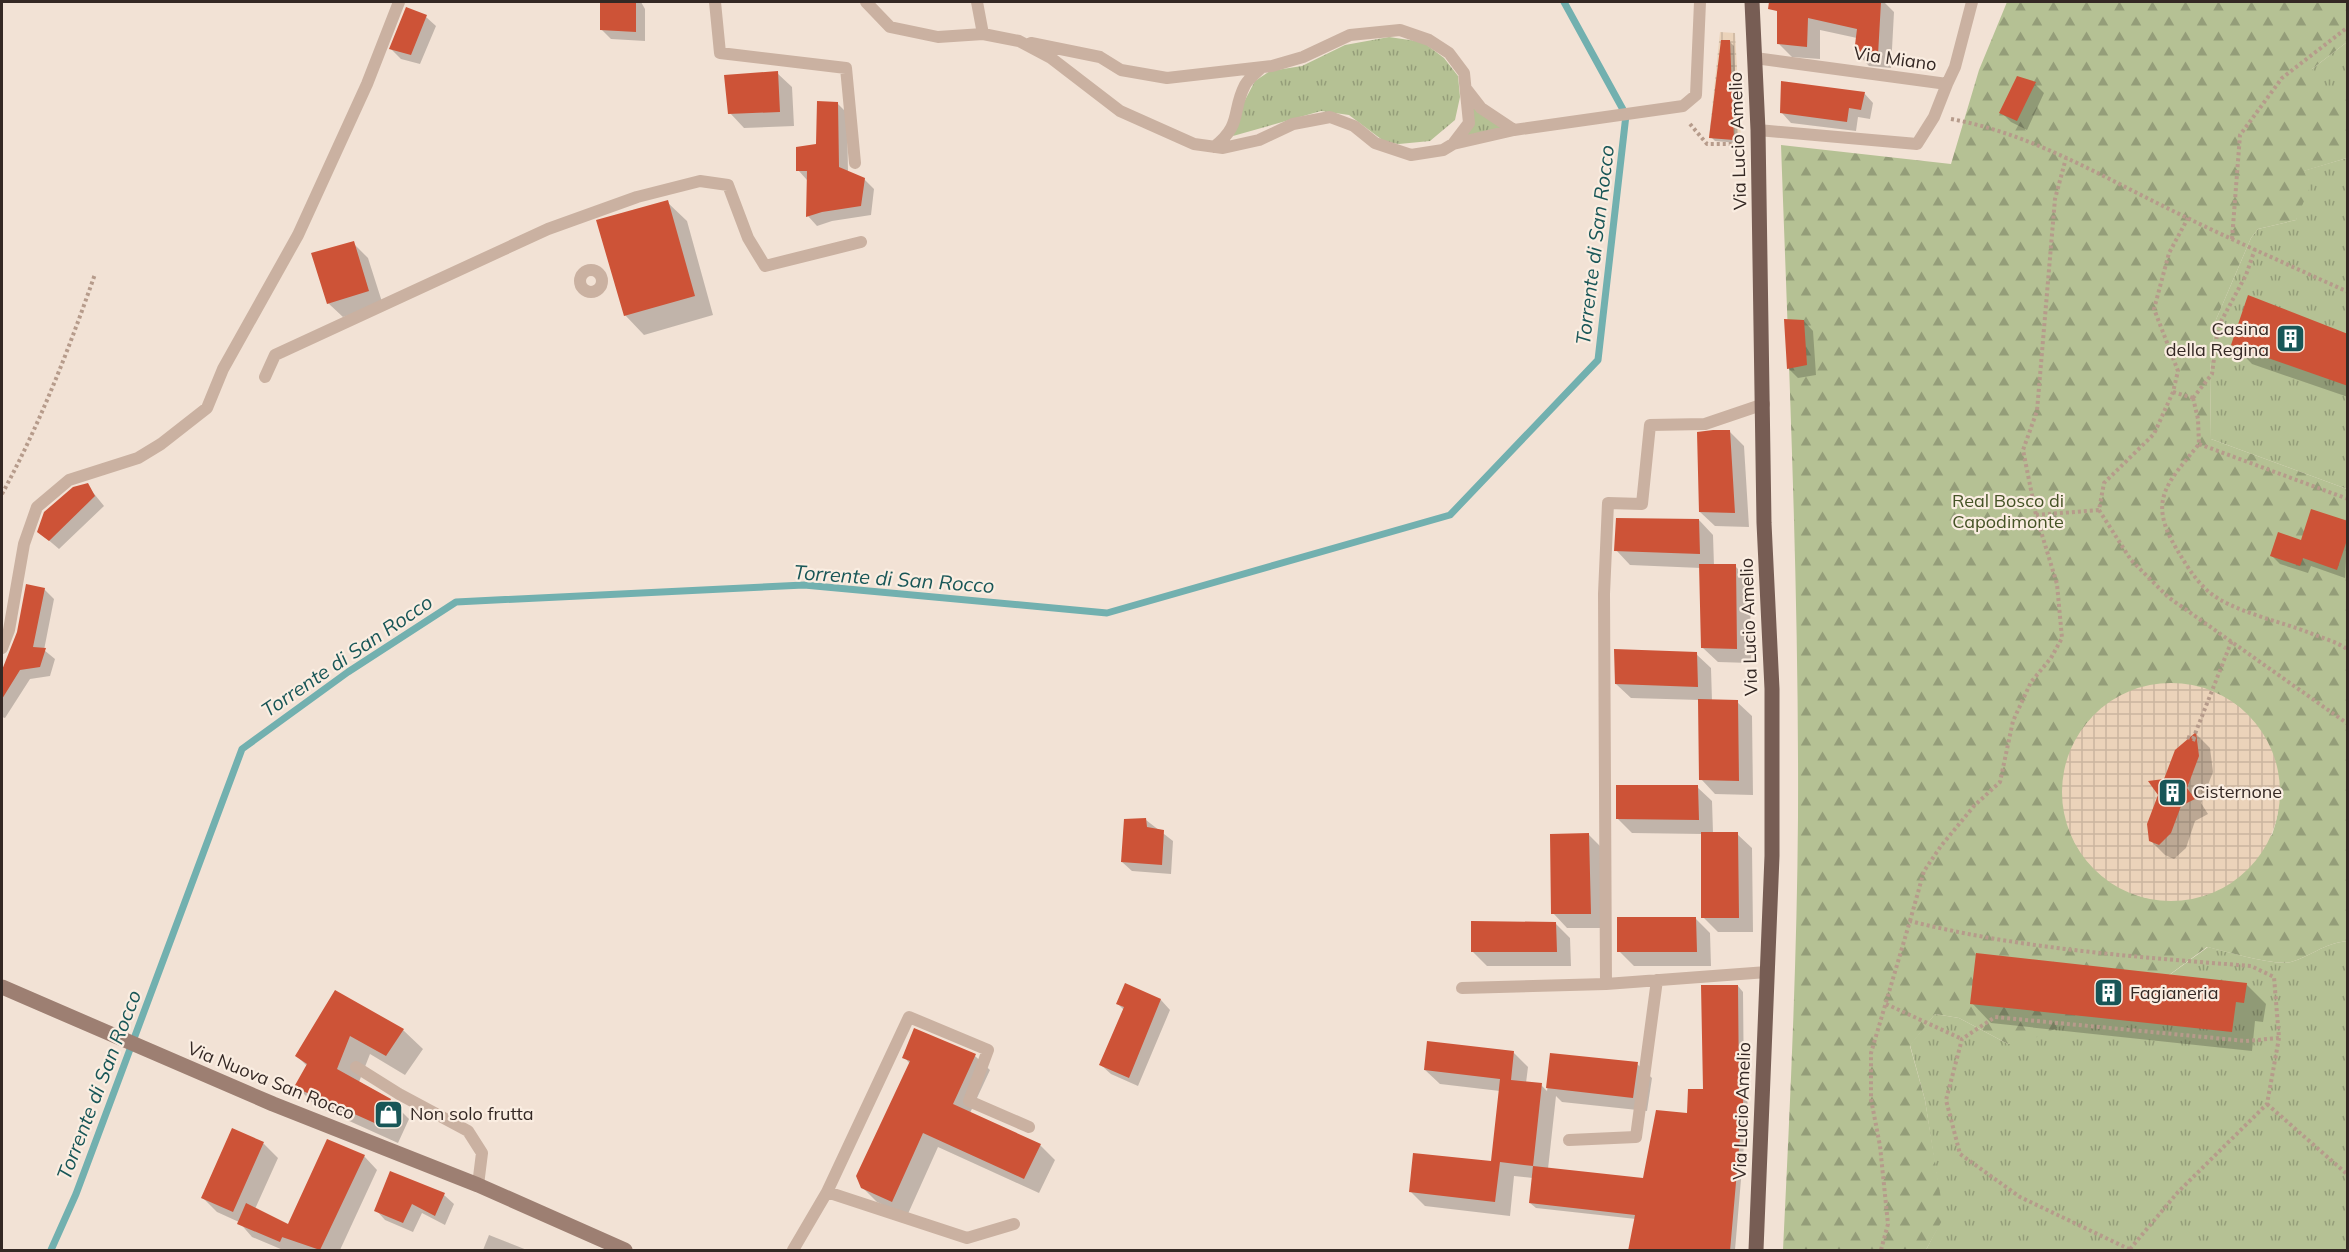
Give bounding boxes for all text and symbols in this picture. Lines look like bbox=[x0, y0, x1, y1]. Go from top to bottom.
street label: Via Miano bbox=[1852, 41, 1938, 76]
street label: Via Lucio Amelio bbox=[1724, 72, 1751, 210]
water label: Torrente di San Rocco bbox=[1570, 144, 1619, 346]
place label: Casina della Regina bbox=[2166, 317, 2269, 361]
building icon: Casina della Regina bbox=[2274, 323, 2306, 355]
park label: Real Bosco di Capodimonte bbox=[1952, 489, 2064, 533]
street label: Via Lucio Amelio bbox=[1735, 558, 1762, 696]
water label: Torrente di San Rocco bbox=[793, 559, 995, 598]
water label: Torrente di San Rocco bbox=[256, 589, 437, 722]
building icon: Cisternone bbox=[2156, 776, 2188, 808]
place label: Cisternone bbox=[2193, 780, 2282, 803]
building icon: Fagianeria bbox=[2093, 977, 2125, 1009]
place label: Fagianeria bbox=[2130, 981, 2218, 1004]
water label: Torrente di San Rocco bbox=[51, 986, 146, 1183]
street label: Via Nuova San Rocco bbox=[184, 1036, 358, 1125]
street label: Via Lucio Amelio bbox=[1728, 1042, 1755, 1180]
shop icon: Non solo frutta bbox=[373, 1098, 405, 1130]
place label: Non solo frutta bbox=[410, 1102, 534, 1125]

